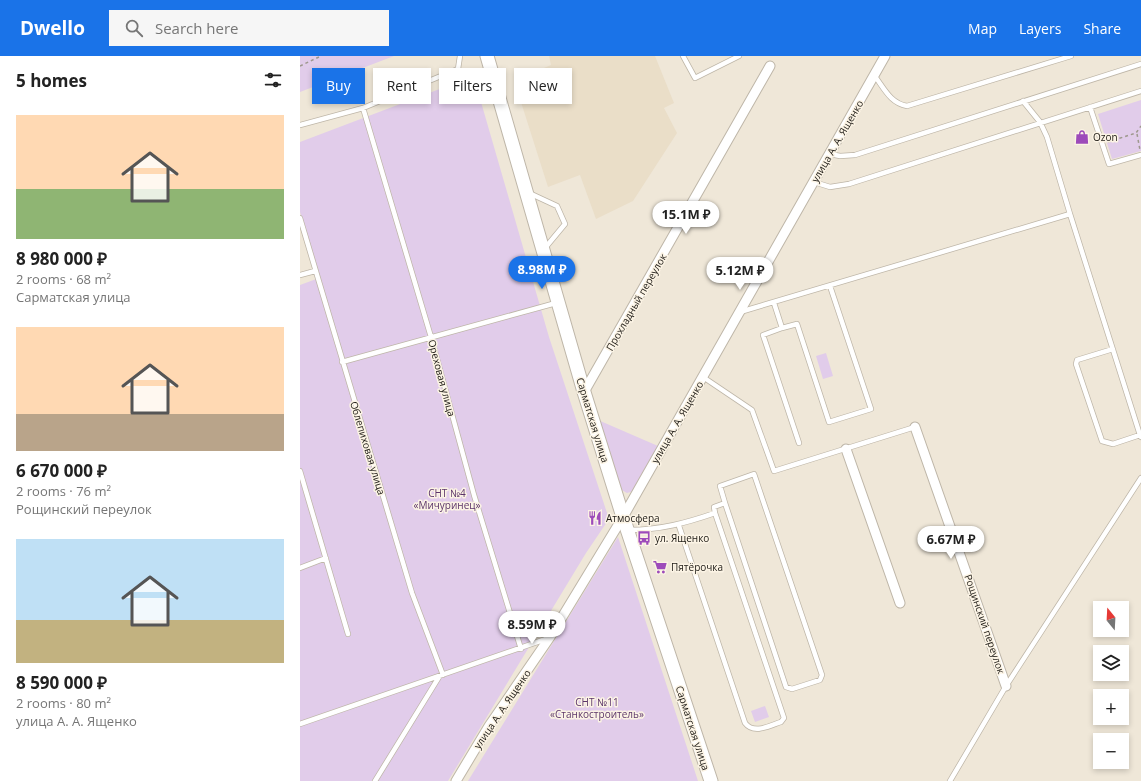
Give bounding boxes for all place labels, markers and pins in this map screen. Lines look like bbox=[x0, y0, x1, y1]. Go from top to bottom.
shop icon: Ozon bbox=[1074, 129, 1090, 145]
place label: Ozon bbox=[1093, 130, 1118, 144]
pin: 15.1M ₽ bbox=[649, 201, 723, 235]
pin: 8.98M ₽ bbox=[505, 256, 579, 290]
pin: 5.12M ₽ bbox=[703, 257, 777, 291]
restaurant icon: Атмосфера bbox=[587, 510, 603, 526]
place label: Атмосфера bbox=[606, 511, 660, 525]
pin: 6.67M ₽ bbox=[914, 526, 988, 560]
bus stop icon: ул. Ященко bbox=[636, 530, 652, 546]
place label: ул. Ященко bbox=[655, 531, 709, 545]
supermarket icon: Пятёрочка bbox=[652, 559, 668, 575]
place label: Пятёрочка bbox=[671, 560, 723, 574]
pin: 8.59M ₽ bbox=[495, 611, 569, 645]

